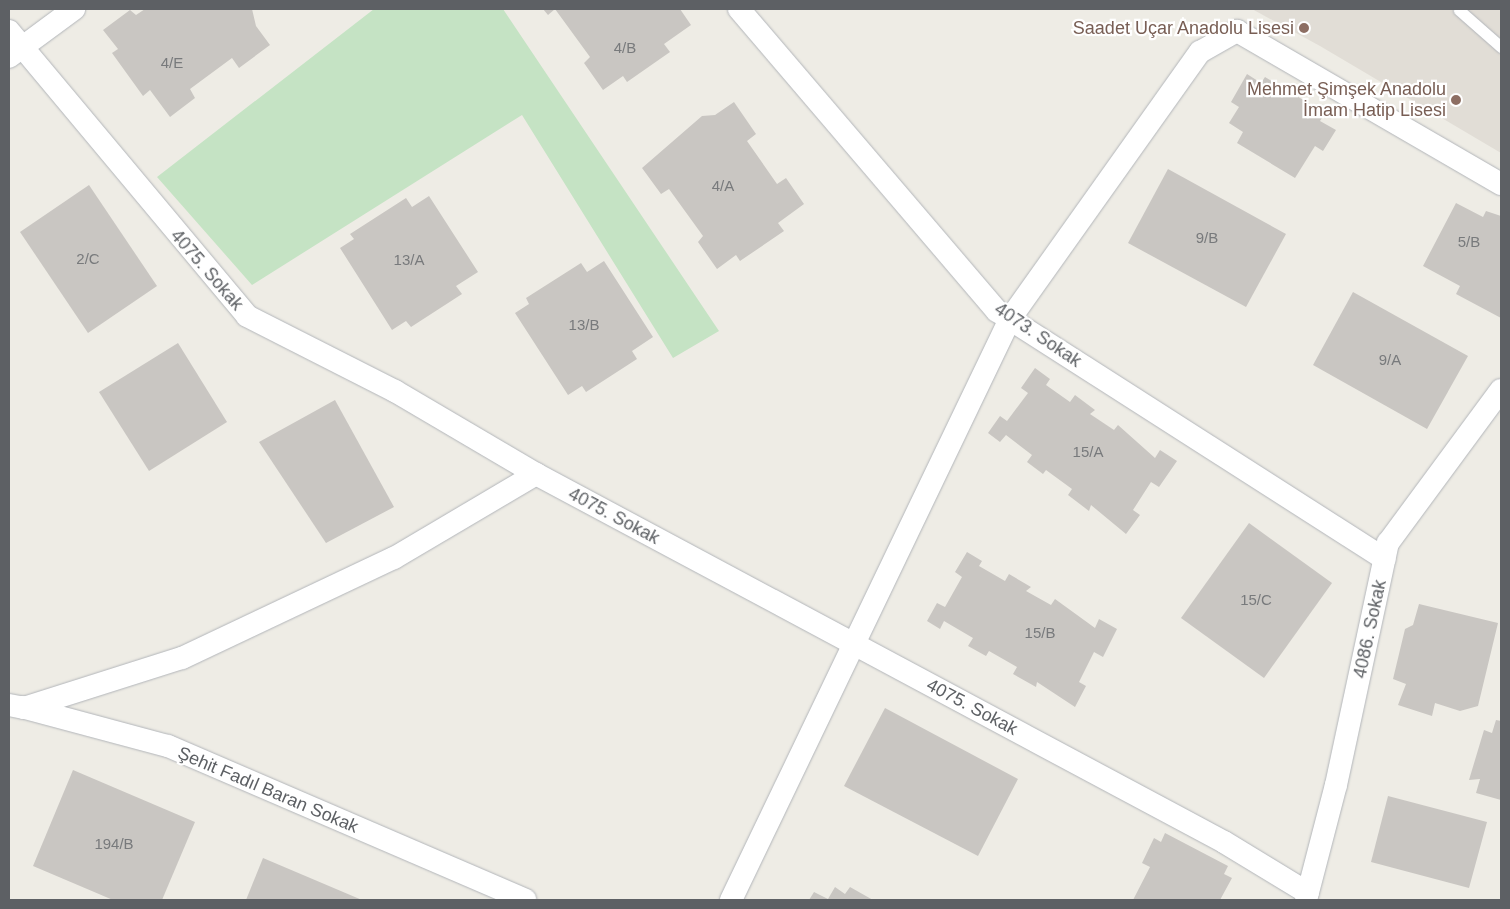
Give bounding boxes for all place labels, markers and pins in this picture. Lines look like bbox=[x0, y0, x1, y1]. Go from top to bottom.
place label: Saadet Uçar Anadolu Lisesi bbox=[1072, 17, 1294, 39]
marker: Saadet Uçar Anadolu Lisesi bbox=[1298, 22, 1310, 34]
place label: Mehmet Şimşek Anadolu İmam Hatip Lisesi bbox=[1246, 79, 1446, 122]
marker: Mehmet Şimşek Anadolu İmam Hatip Lisesi bbox=[1450, 94, 1462, 106]

